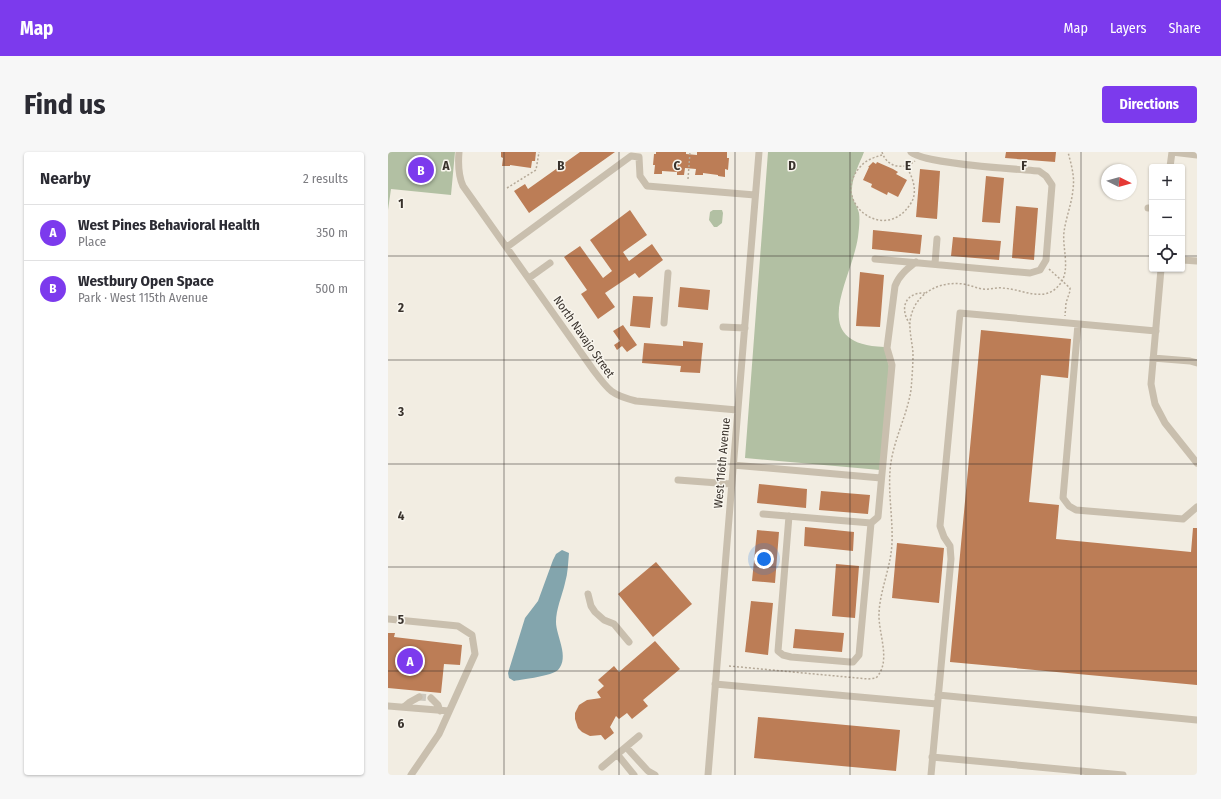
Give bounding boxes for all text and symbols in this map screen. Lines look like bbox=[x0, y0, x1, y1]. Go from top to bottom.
text: Map bbox=[20, 17, 53, 40]
text: Map bbox=[1064, 20, 1088, 37]
text: Layers bbox=[1110, 20, 1146, 37]
text: Share bbox=[1168, 20, 1201, 37]
button: Directions bbox=[1102, 86, 1197, 123]
text: Find us bbox=[24, 88, 106, 121]
pin: B bbox=[408, 155, 434, 185]
text: A bbox=[441, 158, 450, 173]
text: B bbox=[557, 158, 565, 173]
text: C bbox=[674, 158, 681, 173]
text: D bbox=[788, 158, 796, 173]
text: E bbox=[905, 158, 911, 173]
text: F bbox=[1021, 158, 1027, 173]
north arrow bbox=[1101, 164, 1137, 200]
map controls bbox=[1149, 164, 1185, 272]
button: + bbox=[1149, 164, 1185, 200]
text: Nearby bbox=[40, 168, 91, 189]
text: 2 results bbox=[303, 171, 348, 186]
text: 1 bbox=[398, 196, 404, 211]
button: − bbox=[1149, 200, 1185, 236]
text: West Pines Behavioral Health bbox=[78, 216, 260, 234]
text: A bbox=[49, 225, 57, 240]
text: 350 m bbox=[316, 225, 348, 240]
text: Place bbox=[78, 234, 106, 249]
button: locate bbox=[1149, 236, 1185, 272]
text: Westbury Open Space bbox=[78, 272, 214, 290]
text: B bbox=[49, 281, 57, 296]
text: 500 m bbox=[315, 281, 348, 296]
text: Park · West 115th Avenue bbox=[78, 290, 208, 305]
street label: North Navajo Street bbox=[551, 293, 617, 381]
text: 2 bbox=[397, 300, 404, 315]
text: 3 bbox=[397, 404, 404, 419]
street label: West 116th Avenue bbox=[711, 417, 733, 509]
text: 4 bbox=[398, 508, 405, 523]
your location bbox=[754, 549, 774, 569]
text: 5 bbox=[398, 612, 404, 627]
pin: A bbox=[397, 646, 423, 676]
text: 6 bbox=[398, 716, 405, 731]

